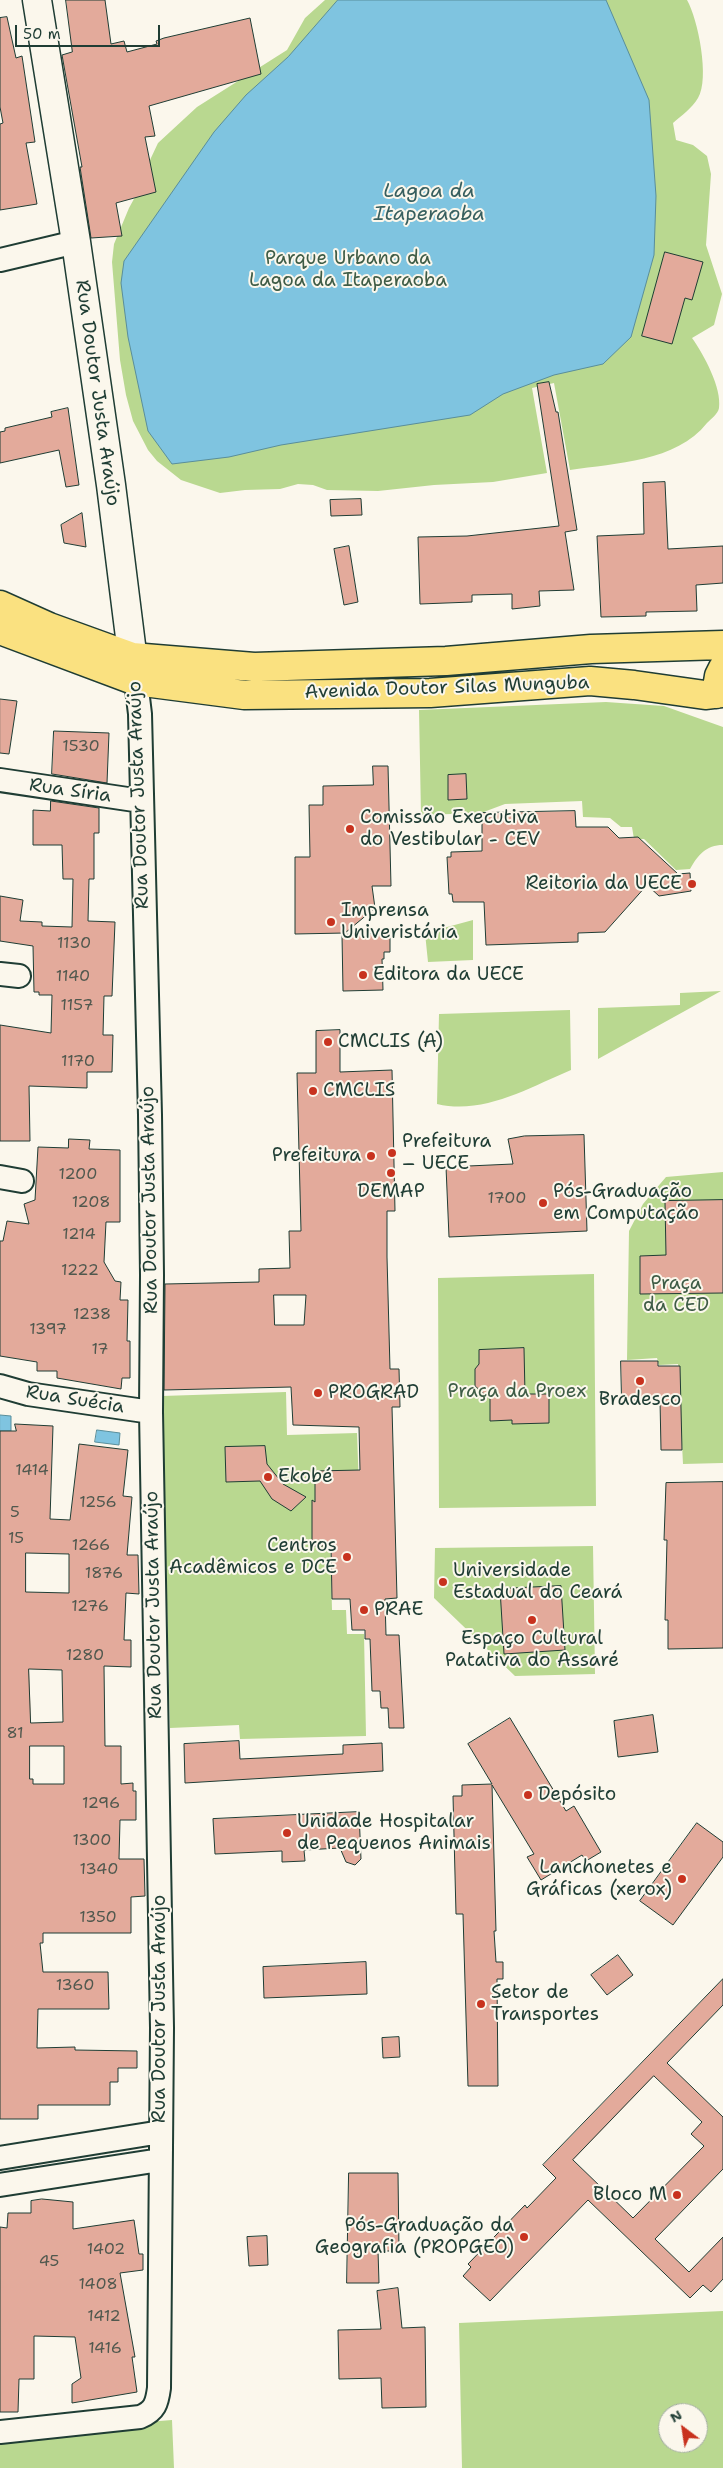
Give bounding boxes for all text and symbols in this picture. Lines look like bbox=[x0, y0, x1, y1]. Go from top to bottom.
scale bar bbox=[18, 15, 162, 47]
text: 50 m bbox=[23, 24, 61, 44]
water label: Lagoa da Itaperaoba bbox=[373, 180, 485, 227]
park label: Parque Urbano da Lagoa da Itaperaoba bbox=[249, 248, 447, 292]
street label: Rua Doutor Justa Araújo bbox=[70, 278, 124, 508]
street label: Avenida Doutor Silas Munguba bbox=[304, 672, 590, 704]
street label: Rua Doutor Justa Araújo bbox=[124, 680, 154, 910]
house number: 1530 bbox=[62, 737, 100, 757]
street label: Rua Síria bbox=[28, 774, 112, 808]
place label: Comissão Executiva do Vestibular - CEV bbox=[360, 807, 540, 851]
marker: Comissão Executiva do Vestibular - CEV bbox=[344, 823, 356, 835]
place label: Reitoria da UECE bbox=[525, 873, 682, 895]
marker: Reitoria da UECE bbox=[686, 878, 698, 890]
place label: Imprensa Univeristária bbox=[341, 900, 457, 944]
marker: Imprensa Univeristária bbox=[325, 916, 337, 928]
house number: 1130 bbox=[57, 934, 91, 954]
place label: Editora da UECE bbox=[373, 964, 524, 986]
house number: 1140 bbox=[56, 967, 90, 987]
marker: Editora da UECE bbox=[357, 969, 369, 981]
house number: 1157 bbox=[61, 996, 93, 1016]
place label: CMCLIS (A) bbox=[338, 1031, 443, 1053]
marker: CMCLIS (A) bbox=[322, 1036, 334, 1048]
house number: 1170 bbox=[61, 1052, 95, 1072]
place label: CMCLIS bbox=[323, 1080, 395, 1102]
marker: CMCLIS bbox=[307, 1085, 319, 1097]
street label: Rua Doutor Justa Araújo bbox=[137, 1086, 163, 1314]
place label: Prefeitura – UECE bbox=[402, 1131, 491, 1175]
place label: Prefeitura bbox=[272, 1145, 361, 1167]
marker: Prefeitura – UECE bbox=[386, 1147, 398, 1159]
marker: Prefeitura bbox=[365, 1150, 377, 1162]
house number: 1200 bbox=[59, 1165, 97, 1185]
marker: DEMAP bbox=[385, 1167, 397, 1179]
place label: DEMAP bbox=[357, 1181, 425, 1203]
place label: Pós-Graduação em Computação bbox=[553, 1181, 699, 1225]
house number: 1700 bbox=[488, 1189, 526, 1209]
house number: 1208 bbox=[72, 1193, 110, 1213]
marker: Pós-Graduação em Computação bbox=[537, 1197, 549, 1209]
house number: 1214 bbox=[62, 1225, 96, 1245]
house number: 1222 bbox=[61, 1261, 99, 1281]
park label: Praça da CED bbox=[643, 1273, 709, 1317]
house number: 1238 bbox=[73, 1305, 111, 1325]
house number: 1397 bbox=[29, 1320, 67, 1340]
house number: 17 bbox=[91, 1340, 109, 1360]
marker: Bradesco bbox=[634, 1375, 646, 1387]
street label: Rua Suécia bbox=[24, 1381, 126, 1419]
park label: Praça da Proex bbox=[448, 1381, 586, 1403]
place label: PROGRAD bbox=[328, 1382, 419, 1404]
marker: PROGRAD bbox=[312, 1387, 324, 1399]
place label: Bradesco bbox=[599, 1389, 681, 1411]
house number: 1414 bbox=[15, 1461, 49, 1481]
place label: Ekobé bbox=[278, 1466, 333, 1488]
marker: Ekobé bbox=[262, 1471, 274, 1483]
street label: Rua Doutor Justa Araújo bbox=[141, 1491, 167, 1719]
house number: 1256 bbox=[79, 1493, 117, 1513]
house number: 5 bbox=[10, 1503, 20, 1523]
house number: 15 bbox=[8, 1529, 24, 1549]
place label: Centros Acadêmicos e DCE bbox=[169, 1535, 337, 1579]
house number: 1266 bbox=[72, 1536, 110, 1556]
marker: Centros Acadêmicos e DCE bbox=[341, 1551, 353, 1563]
place label: Universidade Estadual do Ceará bbox=[453, 1560, 622, 1604]
house number: 1876 bbox=[85, 1564, 123, 1584]
marker: Universidade Estadual do Ceará bbox=[437, 1576, 449, 1588]
house number: 1276 bbox=[71, 1597, 109, 1617]
place label: PRAE bbox=[374, 1599, 423, 1621]
marker: PRAE bbox=[358, 1604, 370, 1616]
marker: Espaço Cultural Patativa do Assaré bbox=[526, 1614, 538, 1626]
place label: Espaço Cultural Patativa do Assaré bbox=[445, 1628, 619, 1672]
house number: 1280 bbox=[66, 1646, 104, 1666]
house number: 81 bbox=[6, 1724, 24, 1744]
place label: Depósito bbox=[538, 1784, 616, 1806]
marker: Depósito bbox=[522, 1789, 534, 1801]
house number: 1296 bbox=[82, 1794, 120, 1814]
place label: Unidade Hospitalar de Pequenos Animais bbox=[297, 1811, 491, 1855]
marker: Unidade Hospitalar de Pequenos Animais bbox=[281, 1827, 293, 1839]
house number: 1300 bbox=[72, 1831, 112, 1851]
place label: Lanchonetes e Gráficas (xerox) bbox=[526, 1857, 672, 1901]
house number: 1340 bbox=[80, 1860, 118, 1880]
marker: Lanchonetes e Gráficas (xerox) bbox=[676, 1873, 688, 1885]
street label: Rua Doutor Justa Araújo bbox=[149, 1895, 171, 2123]
house number: 1350 bbox=[79, 1908, 117, 1928]
house number: 1360 bbox=[56, 1976, 94, 1996]
place label: Setor de Transportes bbox=[491, 1982, 599, 2026]
marker: Setor de Transportes bbox=[475, 1998, 487, 2010]
place label: Bloco M bbox=[593, 2184, 667, 2206]
marker: Bloco M bbox=[671, 2189, 683, 2201]
place label: Pós-Graduação da Geografia (PROPGEO) bbox=[315, 2215, 514, 2259]
marker: Pós-Graduação da Geografia (PROPGEO) bbox=[518, 2231, 530, 2243]
house number: 1402 bbox=[87, 2240, 125, 2260]
house number: 45 bbox=[39, 2252, 59, 2272]
house number: 1408 bbox=[78, 2275, 118, 2295]
house number: 1412 bbox=[87, 2307, 121, 2327]
house number: 1416 bbox=[88, 2339, 122, 2359]
north arrow bbox=[658, 2403, 708, 2453]
text: N bbox=[666, 2405, 685, 2427]

